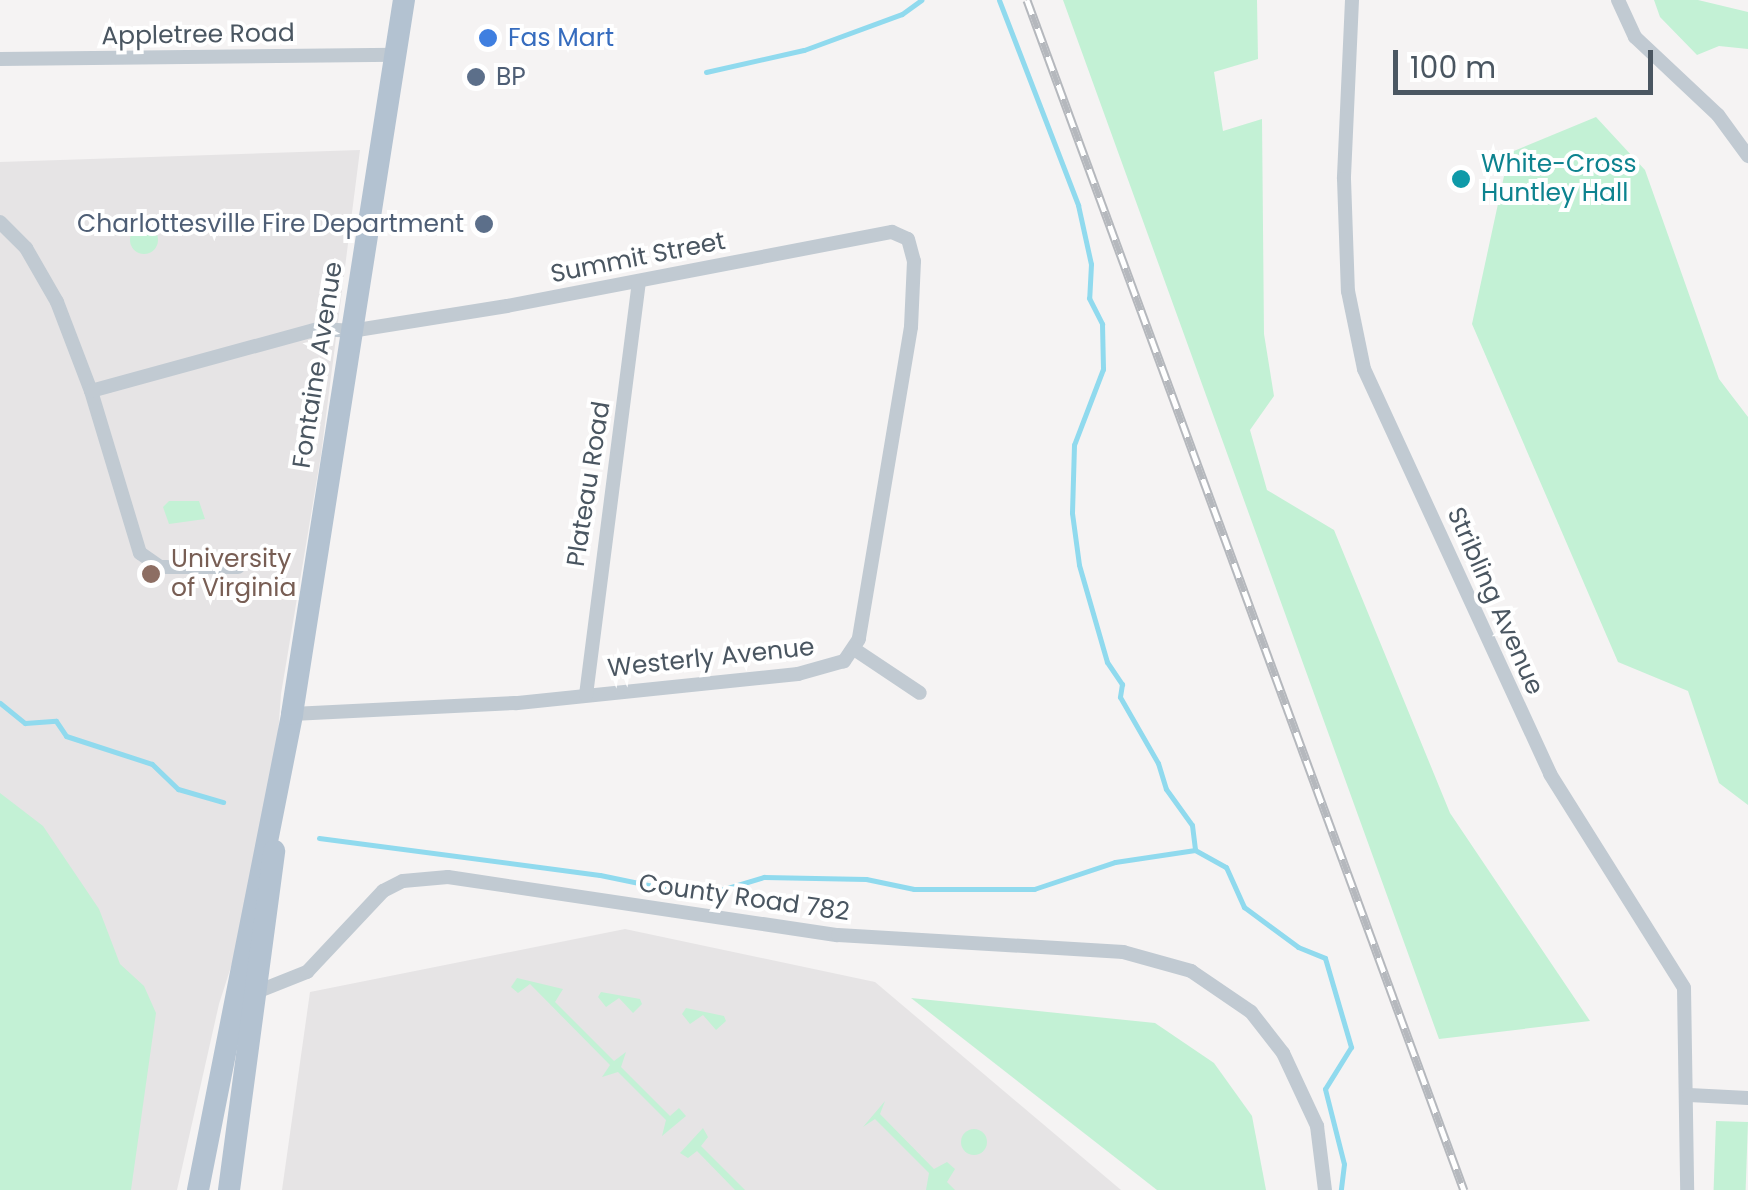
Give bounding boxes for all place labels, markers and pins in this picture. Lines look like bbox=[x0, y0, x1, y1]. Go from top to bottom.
place label: Fas Mart bbox=[508, 23, 614, 53]
marker: Fas Mart bbox=[477, 27, 499, 49]
place label: BP bbox=[496, 62, 526, 92]
marker: BP bbox=[465, 66, 487, 88]
place label: White-Cross Huntley Hall bbox=[1481, 150, 1637, 209]
marker: White-Cross Huntley Hall bbox=[1450, 168, 1472, 190]
place label: Charlottesville Fire Department bbox=[77, 209, 464, 239]
marker: Charlottesville Fire Department bbox=[473, 213, 495, 235]
place label: University of Virginia bbox=[171, 545, 296, 604]
marker: University of Virginia bbox=[140, 563, 162, 585]

